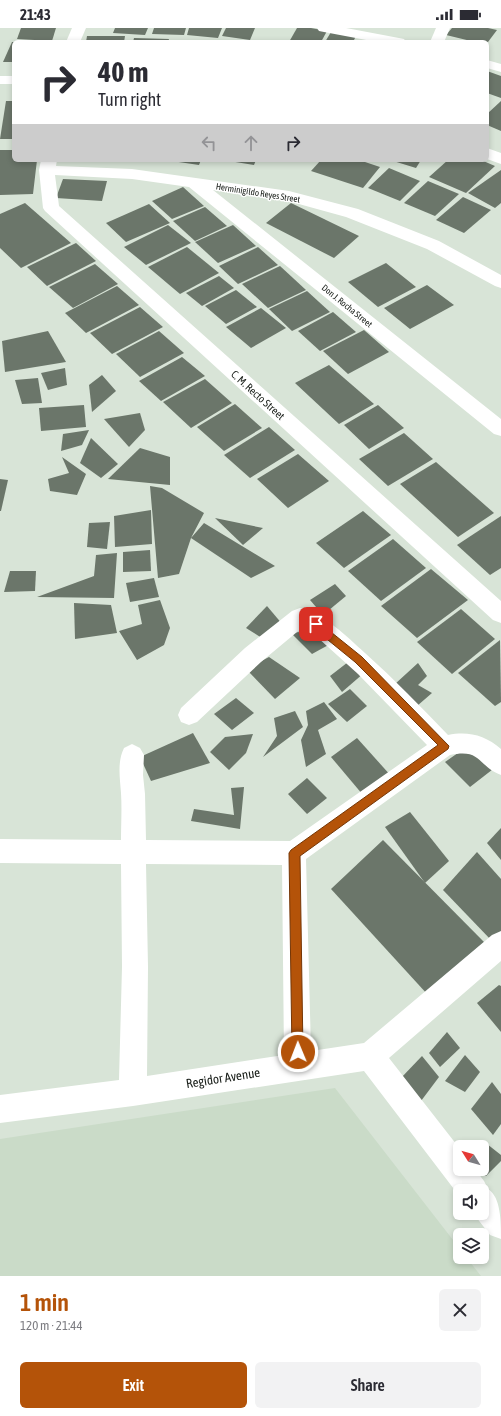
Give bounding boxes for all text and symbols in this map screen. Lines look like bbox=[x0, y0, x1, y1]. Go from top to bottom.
text: 21:43 bbox=[20, 6, 51, 23]
icon: right bbox=[32, 56, 84, 108]
text: 40 m bbox=[98, 56, 148, 88]
text: Turn right bbox=[98, 89, 161, 110]
icon: left bbox=[198, 132, 220, 154]
icon: ahead bbox=[240, 132, 262, 154]
icon: right bbox=[282, 132, 304, 154]
street label: Herminigildo Reyes Street bbox=[215, 181, 301, 205]
street label: Don J. Rocha Street bbox=[320, 283, 375, 330]
street label: C. M. Recto Street bbox=[229, 368, 287, 422]
pin bbox=[299, 607, 333, 641]
icon: arrive bbox=[305, 613, 327, 635]
position arrow bbox=[277, 1031, 319, 1073]
street label: Regidor Avenue bbox=[185, 1065, 261, 1091]
north arrow bbox=[453, 1140, 489, 1176]
map controls bbox=[453, 1140, 489, 1264]
button: sound bbox=[453, 1184, 489, 1220]
button: layers bbox=[453, 1228, 489, 1264]
text: 1 min bbox=[20, 1289, 69, 1316]
button: close bbox=[439, 1289, 481, 1331]
text: 120 m · 21:44 bbox=[20, 1318, 83, 1333]
button: Exit bbox=[20, 1362, 247, 1408]
button: Share bbox=[255, 1362, 481, 1408]

